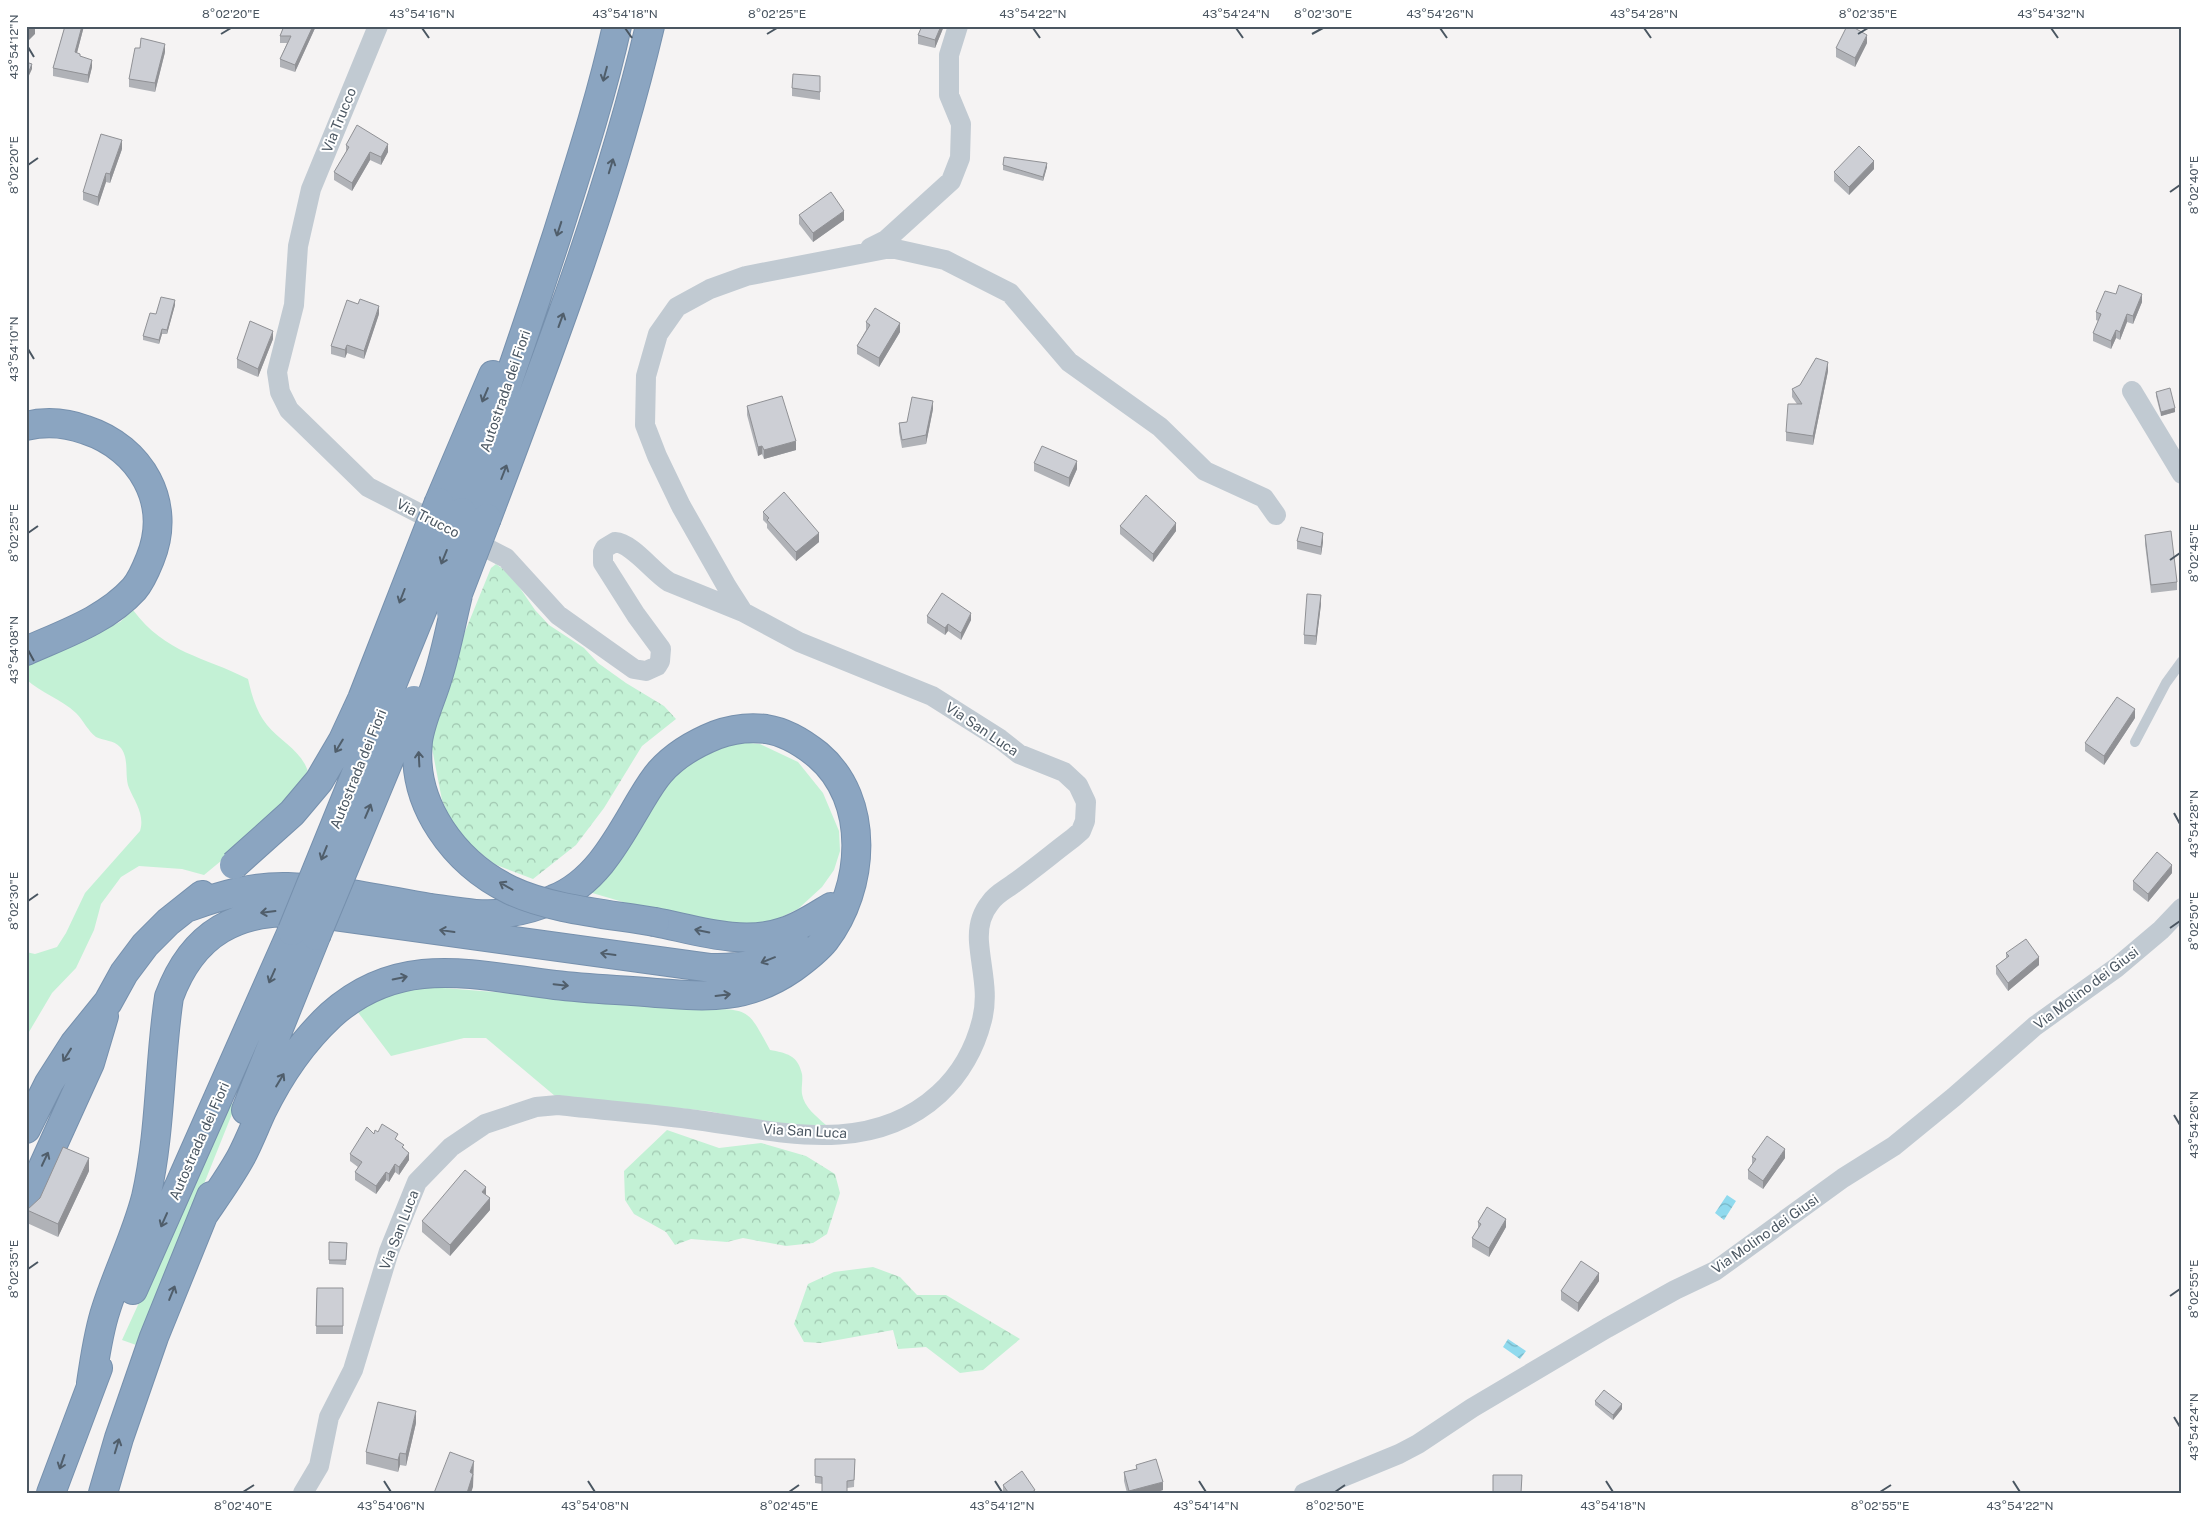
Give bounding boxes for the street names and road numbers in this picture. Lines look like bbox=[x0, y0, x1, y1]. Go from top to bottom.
street label: Via Trucco bbox=[319, 85, 359, 155]
street label: Autostrada dei Fiori bbox=[477, 328, 533, 454]
street label: Via Trucco bbox=[394, 495, 462, 541]
street label: Via San Luca bbox=[943, 699, 1021, 759]
street label: Autostrada dei Fiori bbox=[327, 707, 389, 831]
street label: Via Molino dei Giusi bbox=[2031, 943, 2141, 1033]
street label: Autostrada dei Fiori bbox=[166, 1080, 232, 1202]
street label: Via San Luca bbox=[763, 1121, 847, 1141]
street label: Via San Luca bbox=[376, 1188, 422, 1272]
street label: Via Molino dei Giusi bbox=[1709, 1191, 1821, 1277]

